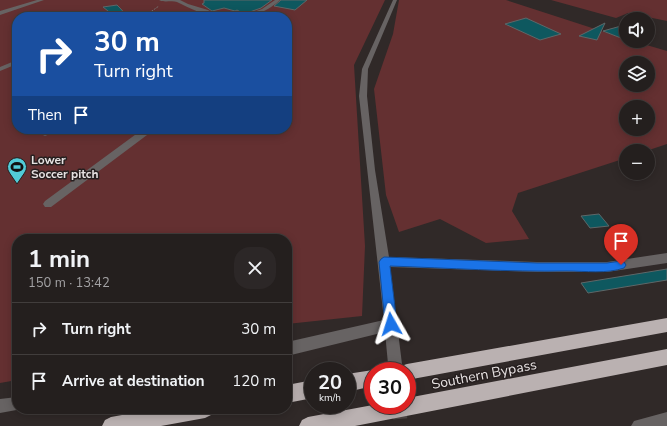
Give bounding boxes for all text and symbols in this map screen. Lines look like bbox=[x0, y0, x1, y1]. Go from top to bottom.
map controls bbox=[619, 12, 655, 180]
button: sound bbox=[619, 12, 655, 48]
text: 30 m bbox=[94, 23, 160, 61]
icon: right bbox=[28, 28, 80, 80]
button: layers bbox=[619, 56, 655, 92]
text: Turn right bbox=[94, 59, 173, 83]
button: + bbox=[619, 100, 655, 136]
icon: arrive bbox=[70, 104, 92, 126]
text: Then bbox=[28, 105, 62, 125]
button: − bbox=[619, 144, 655, 180]
place label: Lower Soccer pitch bbox=[31, 152, 99, 182]
sports icon: Lower Soccer pitch bbox=[6, 156, 28, 184]
pin bbox=[604, 224, 638, 265]
icon: arrive bbox=[610, 230, 632, 252]
text: 1 min bbox=[28, 243, 90, 275]
button: close bbox=[234, 247, 276, 289]
text: 150 m · 13:42 bbox=[28, 274, 110, 292]
position arrow bbox=[370, 303, 412, 345]
icon: right bbox=[28, 318, 50, 340]
text: Turn right bbox=[62, 319, 131, 339]
text: 30 m bbox=[241, 319, 276, 339]
street label: Southern Bypass bbox=[430, 355, 539, 394]
speed limit sign: 30 bbox=[364, 362, 416, 414]
text: 20 bbox=[318, 369, 342, 396]
icon: arrive bbox=[28, 370, 50, 392]
text: Arrive at destination bbox=[62, 371, 205, 391]
text: 120 m bbox=[232, 371, 276, 391]
text: km/h bbox=[319, 391, 341, 405]

